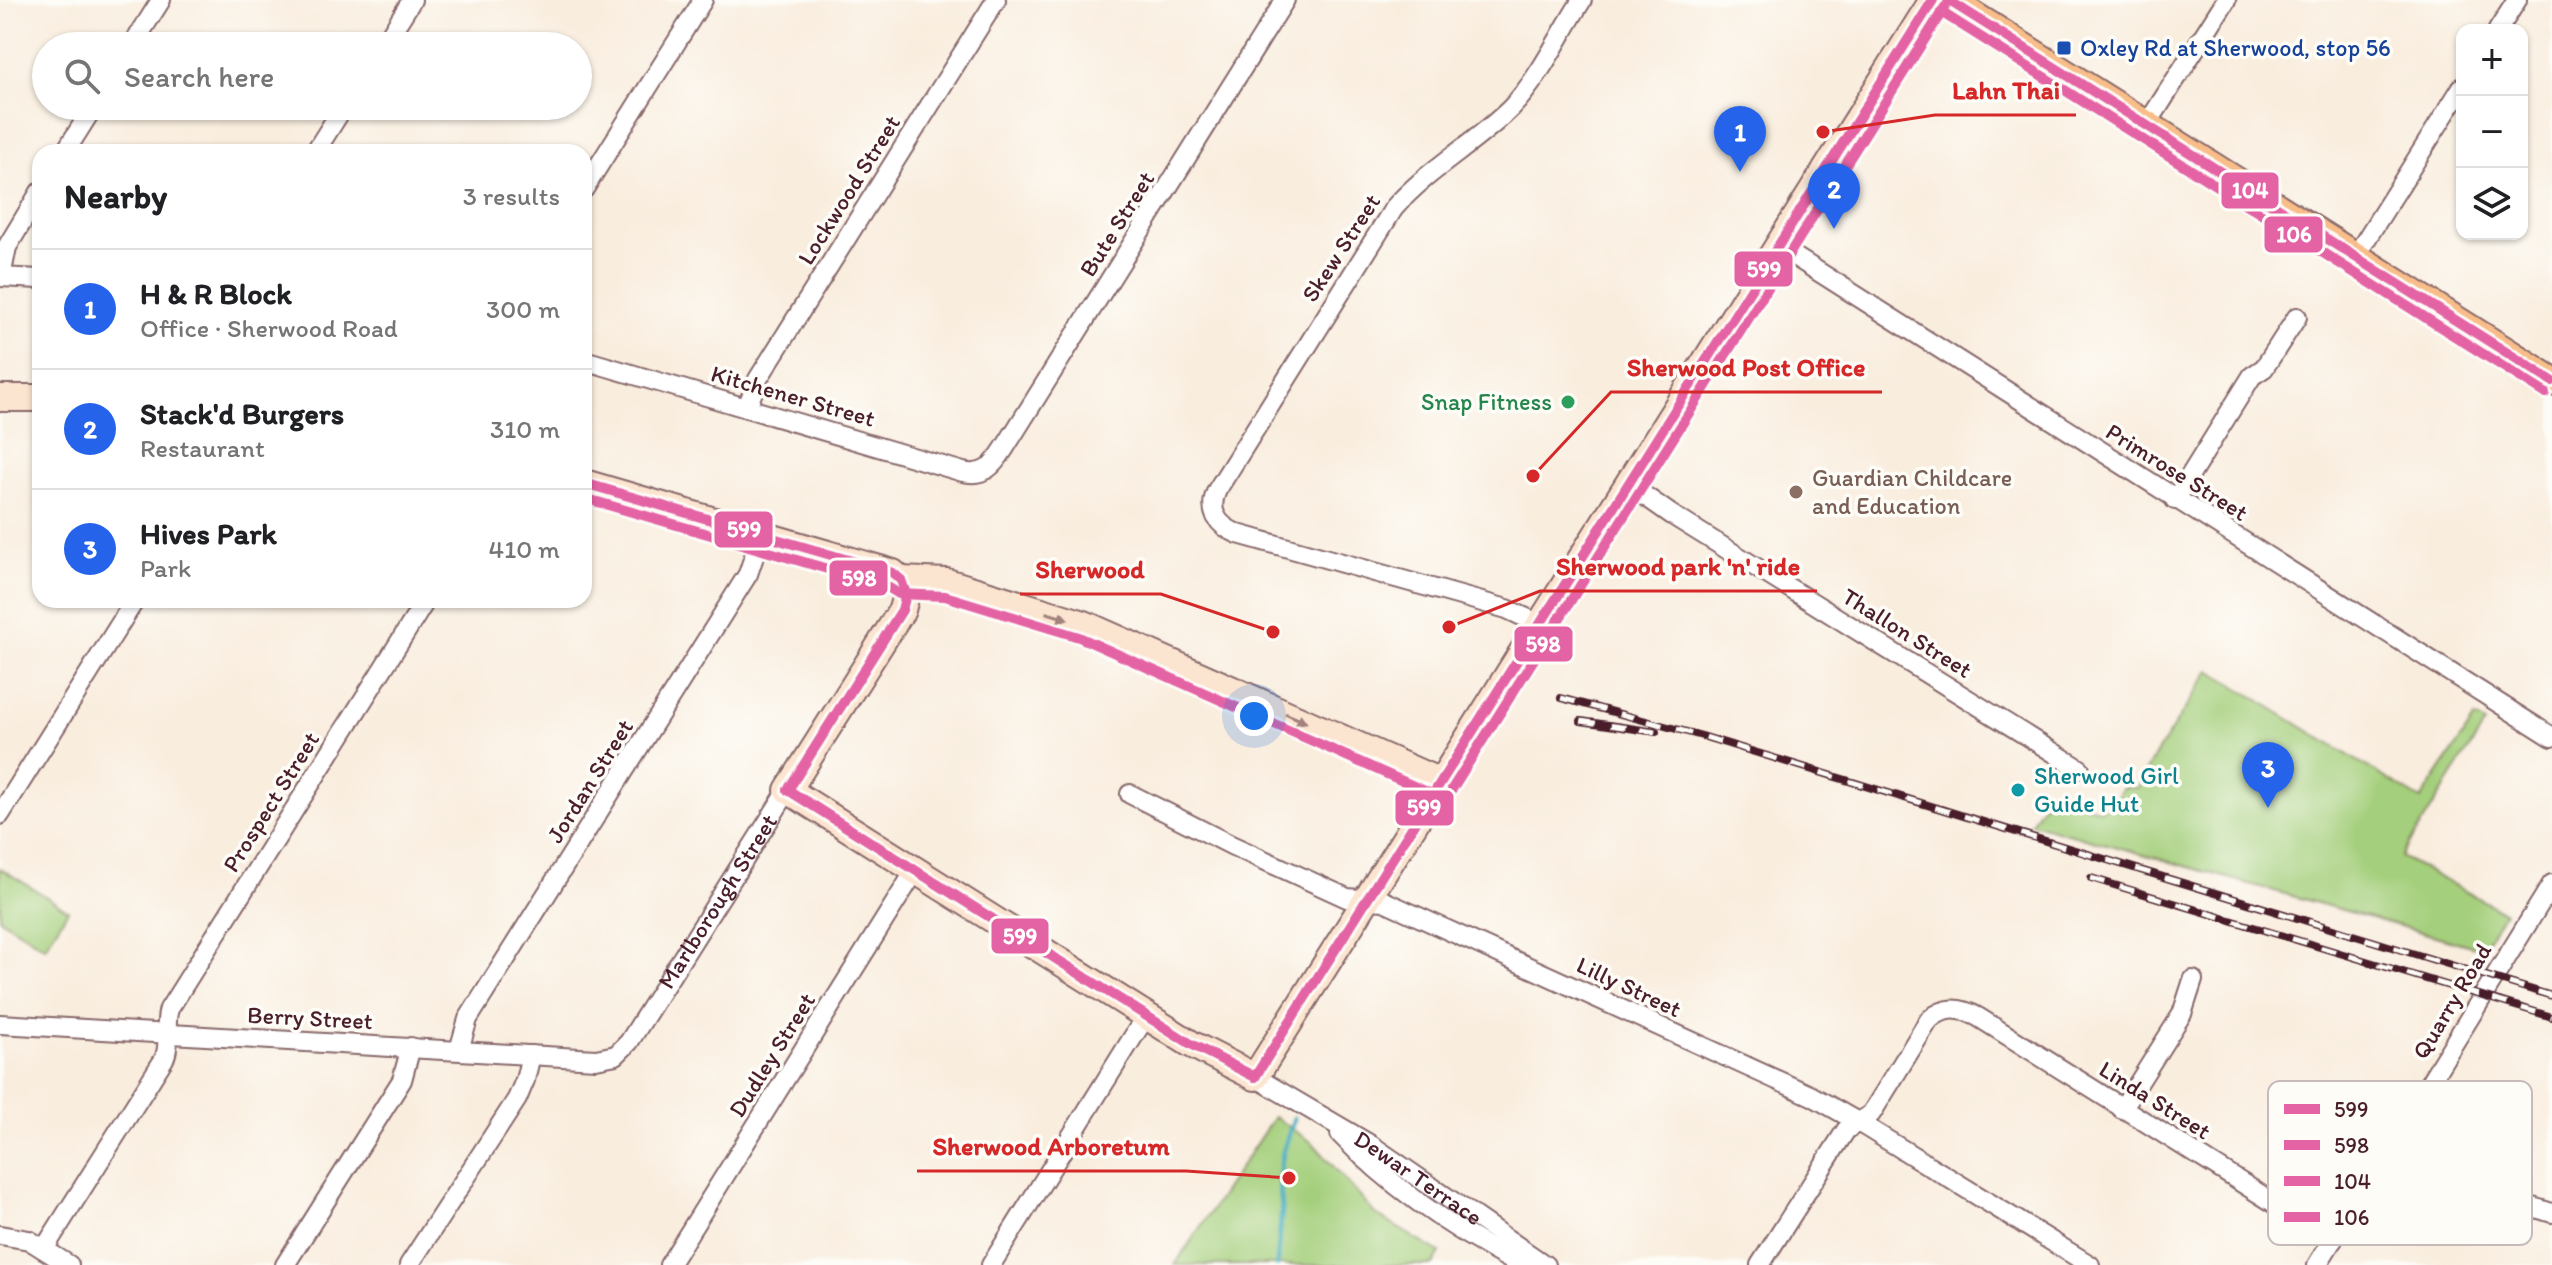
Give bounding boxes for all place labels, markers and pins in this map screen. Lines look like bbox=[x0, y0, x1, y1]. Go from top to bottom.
place label: Oxley Rd at Sherwood, stop 56 bbox=[2080, 33, 2391, 62]
marker: Oxley Rd at Sherwood, stop 56 bbox=[2055, 39, 2073, 57]
callout: Lahn Thai bbox=[1935, 65, 2076, 115]
pin: 1 bbox=[1714, 106, 1766, 172]
pin: 2 bbox=[1808, 163, 1860, 229]
callout: Sherwood Post Office bbox=[1611, 342, 1882, 392]
place label: Snap Fitness bbox=[1421, 387, 1552, 416]
marker: Snap Fitness bbox=[1559, 393, 1577, 411]
place label: Guardian Childcare and Education bbox=[1812, 463, 2012, 520]
marker: Guardian Childcare and Education bbox=[1787, 483, 1805, 501]
callout: Sherwood park 'n' ride bbox=[1540, 541, 1817, 591]
callout: Sherwood bbox=[1020, 544, 1161, 594]
pin: 3 bbox=[2242, 742, 2294, 808]
place label: Sherwood Girl Guide Hut bbox=[2034, 761, 2179, 818]
marker: Sherwood Girl Guide Hut bbox=[2009, 781, 2027, 799]
callout: Sherwood Arboretum bbox=[917, 1121, 1186, 1171]

